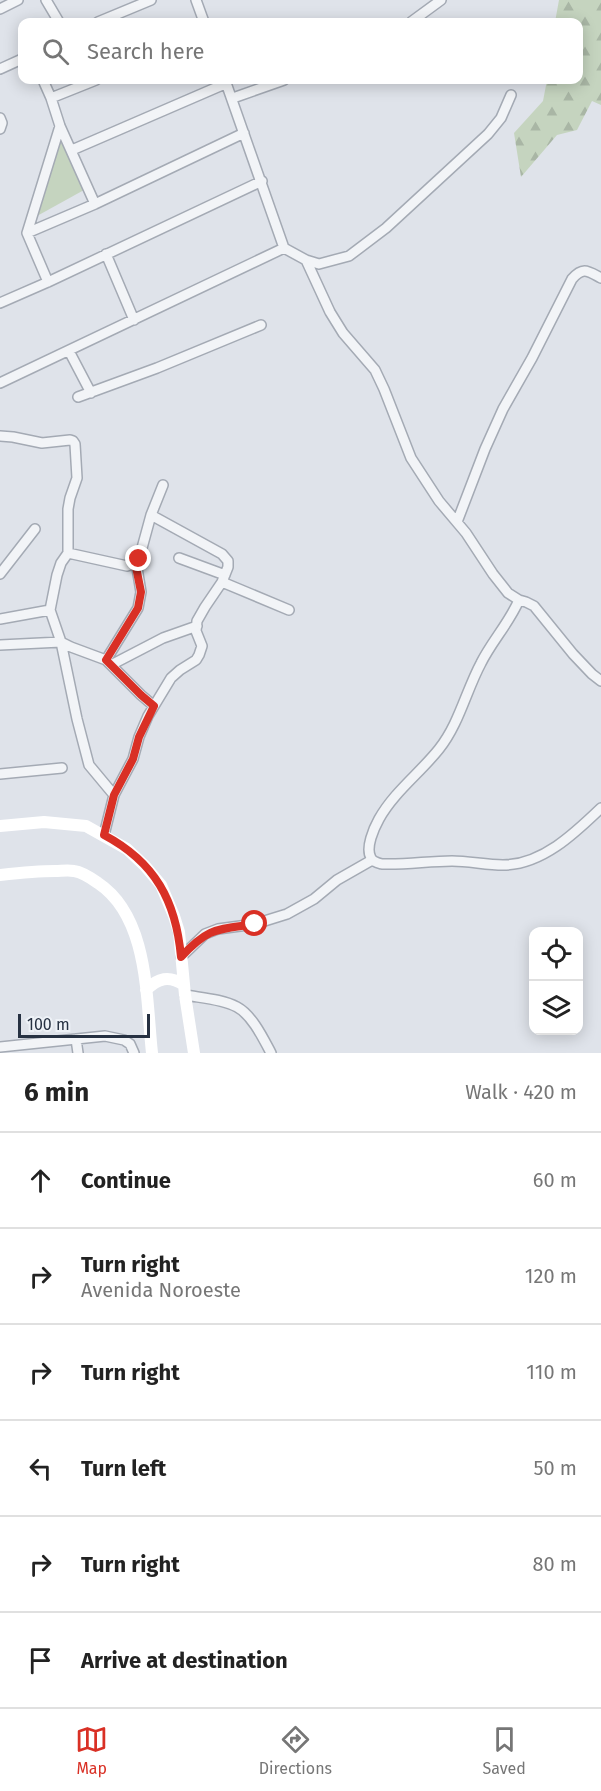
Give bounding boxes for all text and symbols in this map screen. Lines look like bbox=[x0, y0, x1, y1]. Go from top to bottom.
search box bbox=[18, 18, 583, 84]
icon: search bbox=[39, 35, 72, 68]
text: Search here bbox=[87, 38, 205, 65]
route end bbox=[125, 545, 151, 571]
route start bbox=[241, 910, 267, 936]
map controls bbox=[529, 927, 583, 1035]
button: locate bbox=[529, 927, 583, 981]
button: layers bbox=[529, 981, 583, 1035]
scale bar bbox=[18, 1011, 150, 1038]
text: 100 m bbox=[27, 1015, 70, 1034]
text: 6 min bbox=[24, 1077, 89, 1108]
text: Walk · 420 m bbox=[465, 1080, 577, 1104]
icon: ahead bbox=[24, 1164, 57, 1197]
text: Continue bbox=[81, 1167, 171, 1194]
text: 60 m bbox=[533, 1168, 577, 1192]
text: Turn right bbox=[81, 1251, 180, 1278]
icon: right bbox=[24, 1260, 57, 1293]
text: 120 m bbox=[525, 1264, 577, 1288]
text: Avenida Noroeste bbox=[81, 1278, 241, 1302]
icon: right bbox=[24, 1356, 57, 1389]
text: Turn right bbox=[81, 1359, 180, 1386]
text: 110 m bbox=[526, 1360, 577, 1384]
icon: left bbox=[24, 1452, 57, 1485]
text: Turn left bbox=[81, 1455, 166, 1482]
text: 50 m bbox=[533, 1456, 577, 1480]
icon: right bbox=[24, 1548, 57, 1581]
text: Turn right bbox=[81, 1551, 180, 1578]
text: 80 m bbox=[532, 1552, 577, 1576]
icon: arrive bbox=[24, 1644, 57, 1677]
text: Arrive at destination bbox=[81, 1647, 288, 1674]
tab: Map bbox=[75, 1723, 108, 1778]
tab: Directions bbox=[259, 1723, 332, 1778]
tab: Saved bbox=[482, 1723, 526, 1778]

